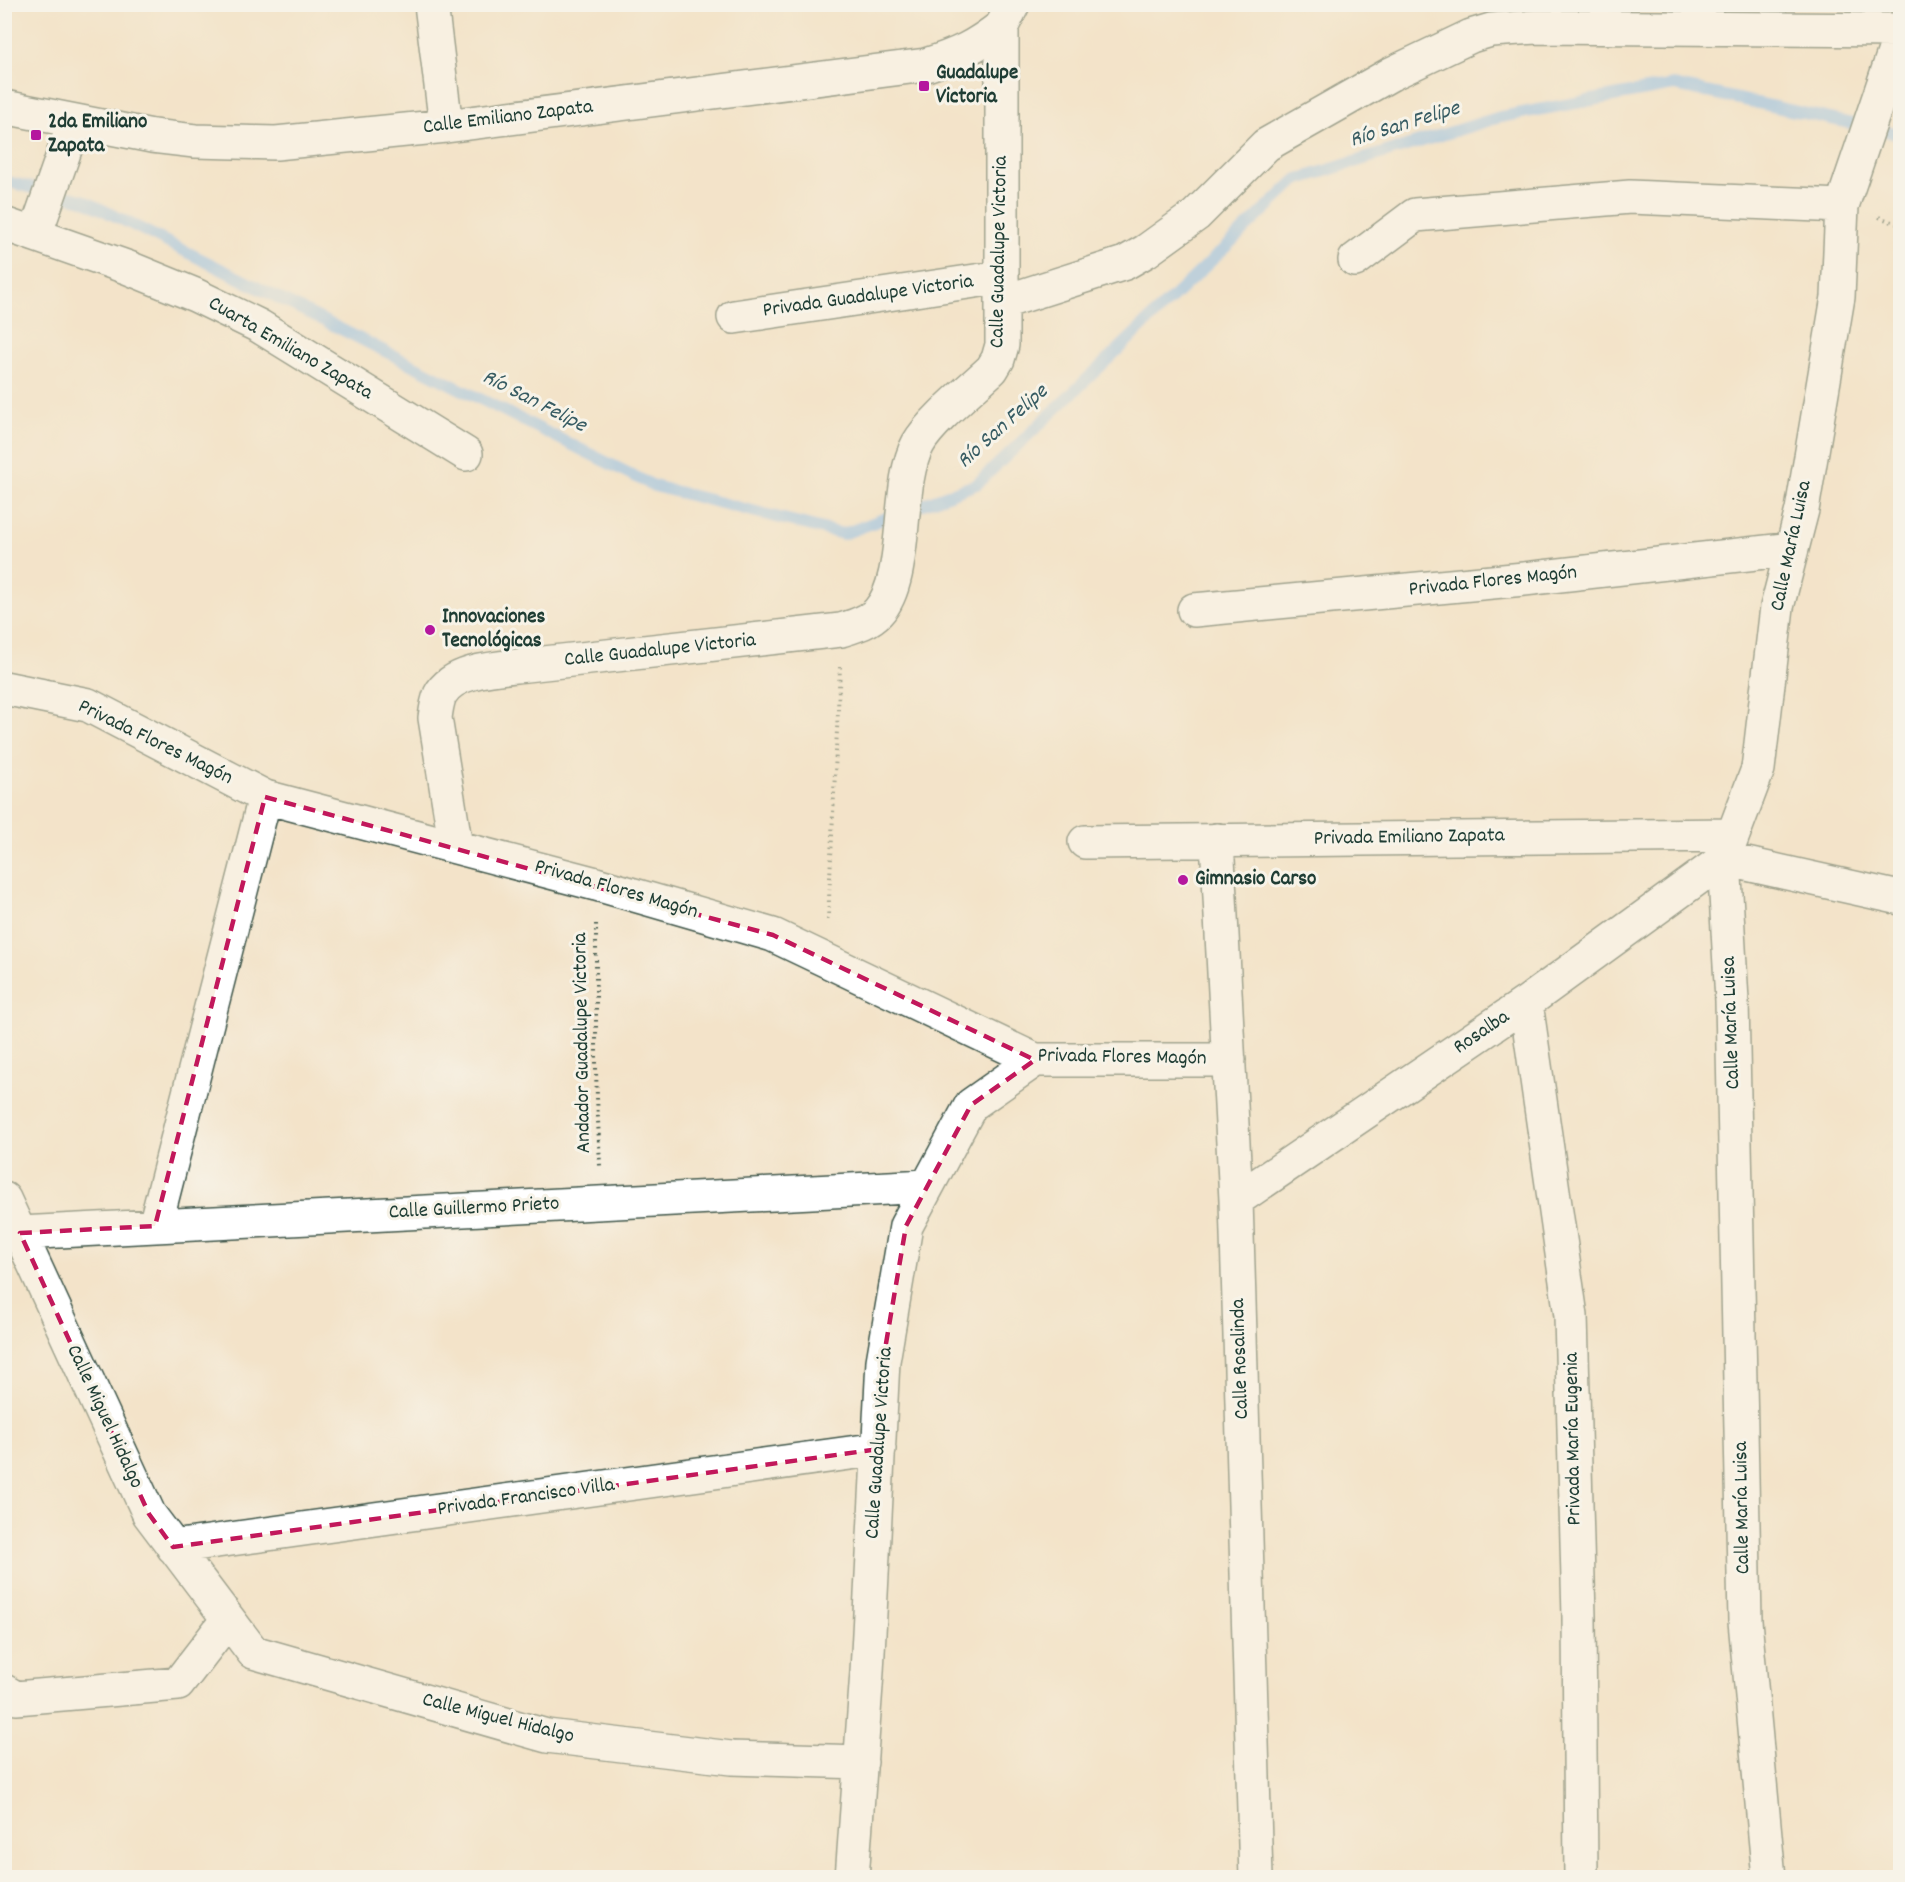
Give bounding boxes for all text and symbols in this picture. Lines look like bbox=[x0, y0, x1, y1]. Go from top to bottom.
place label: Guadalupe Victoria bbox=[936, 59, 1018, 113]
marker: Guadalupe Victoria bbox=[917, 79, 931, 93]
street label: Calle Emiliano Zapata bbox=[421, 93, 596, 143]
water label: Río San Felipe bbox=[1346, 93, 1465, 156]
place label: 2da Emiliano Zapata bbox=[48, 108, 147, 162]
marker: 2da Emiliano Zapata bbox=[29, 128, 43, 142]
street label: Calle Guadalupe Victoria bbox=[983, 154, 1017, 348]
street label: Privada Guadalupe Victoria bbox=[761, 267, 976, 327]
street label: Cuarta Emiliano Zapata bbox=[202, 289, 379, 409]
water label: Río San Felipe bbox=[476, 362, 593, 442]
water label: Río San Felipe bbox=[950, 377, 1056, 476]
street label: Calle María Luisa bbox=[1764, 477, 1821, 614]
street label: Privada Flores Magón bbox=[1407, 558, 1579, 606]
place label: Innovaciones Tecnológicas bbox=[442, 603, 545, 657]
marker: Innovaciones Tecnológicas bbox=[423, 623, 437, 637]
street label: Calle Guadalupe Victoria bbox=[563, 626, 758, 676]
street label: Privada Flores Magón bbox=[72, 692, 238, 794]
street label: Privada Emiliano Zapata bbox=[1313, 821, 1506, 855]
street label: Privada Flores Magón bbox=[531, 852, 701, 928]
place label: Gimnasio Carso bbox=[1195, 865, 1316, 895]
marker: Gimnasio Carso bbox=[1176, 873, 1190, 887]
street label: Andador Guadalupe Victoria bbox=[566, 931, 600, 1154]
street label: Calle María Luisa bbox=[1715, 955, 1749, 1090]
street label: Rosalba bbox=[1448, 1003, 1517, 1063]
street label: Privada Flores Magón bbox=[1037, 1042, 1207, 1074]
street label: Calle Guillermo Prieto bbox=[388, 1190, 560, 1228]
street label: Calle Rosalinda bbox=[1224, 1297, 1258, 1420]
street label: Calle Miguel Hidalgo bbox=[58, 1340, 150, 1494]
street label: Calle Guadalupe Victoria bbox=[858, 1345, 902, 1540]
street label: Privada María Eugenia bbox=[1557, 1351, 1591, 1526]
street label: Calle María Luisa bbox=[1727, 1440, 1759, 1575]
street label: Privada Francisco Villa bbox=[436, 1471, 618, 1525]
street label: Calle Miguel Hidalgo bbox=[419, 1686, 577, 1752]

